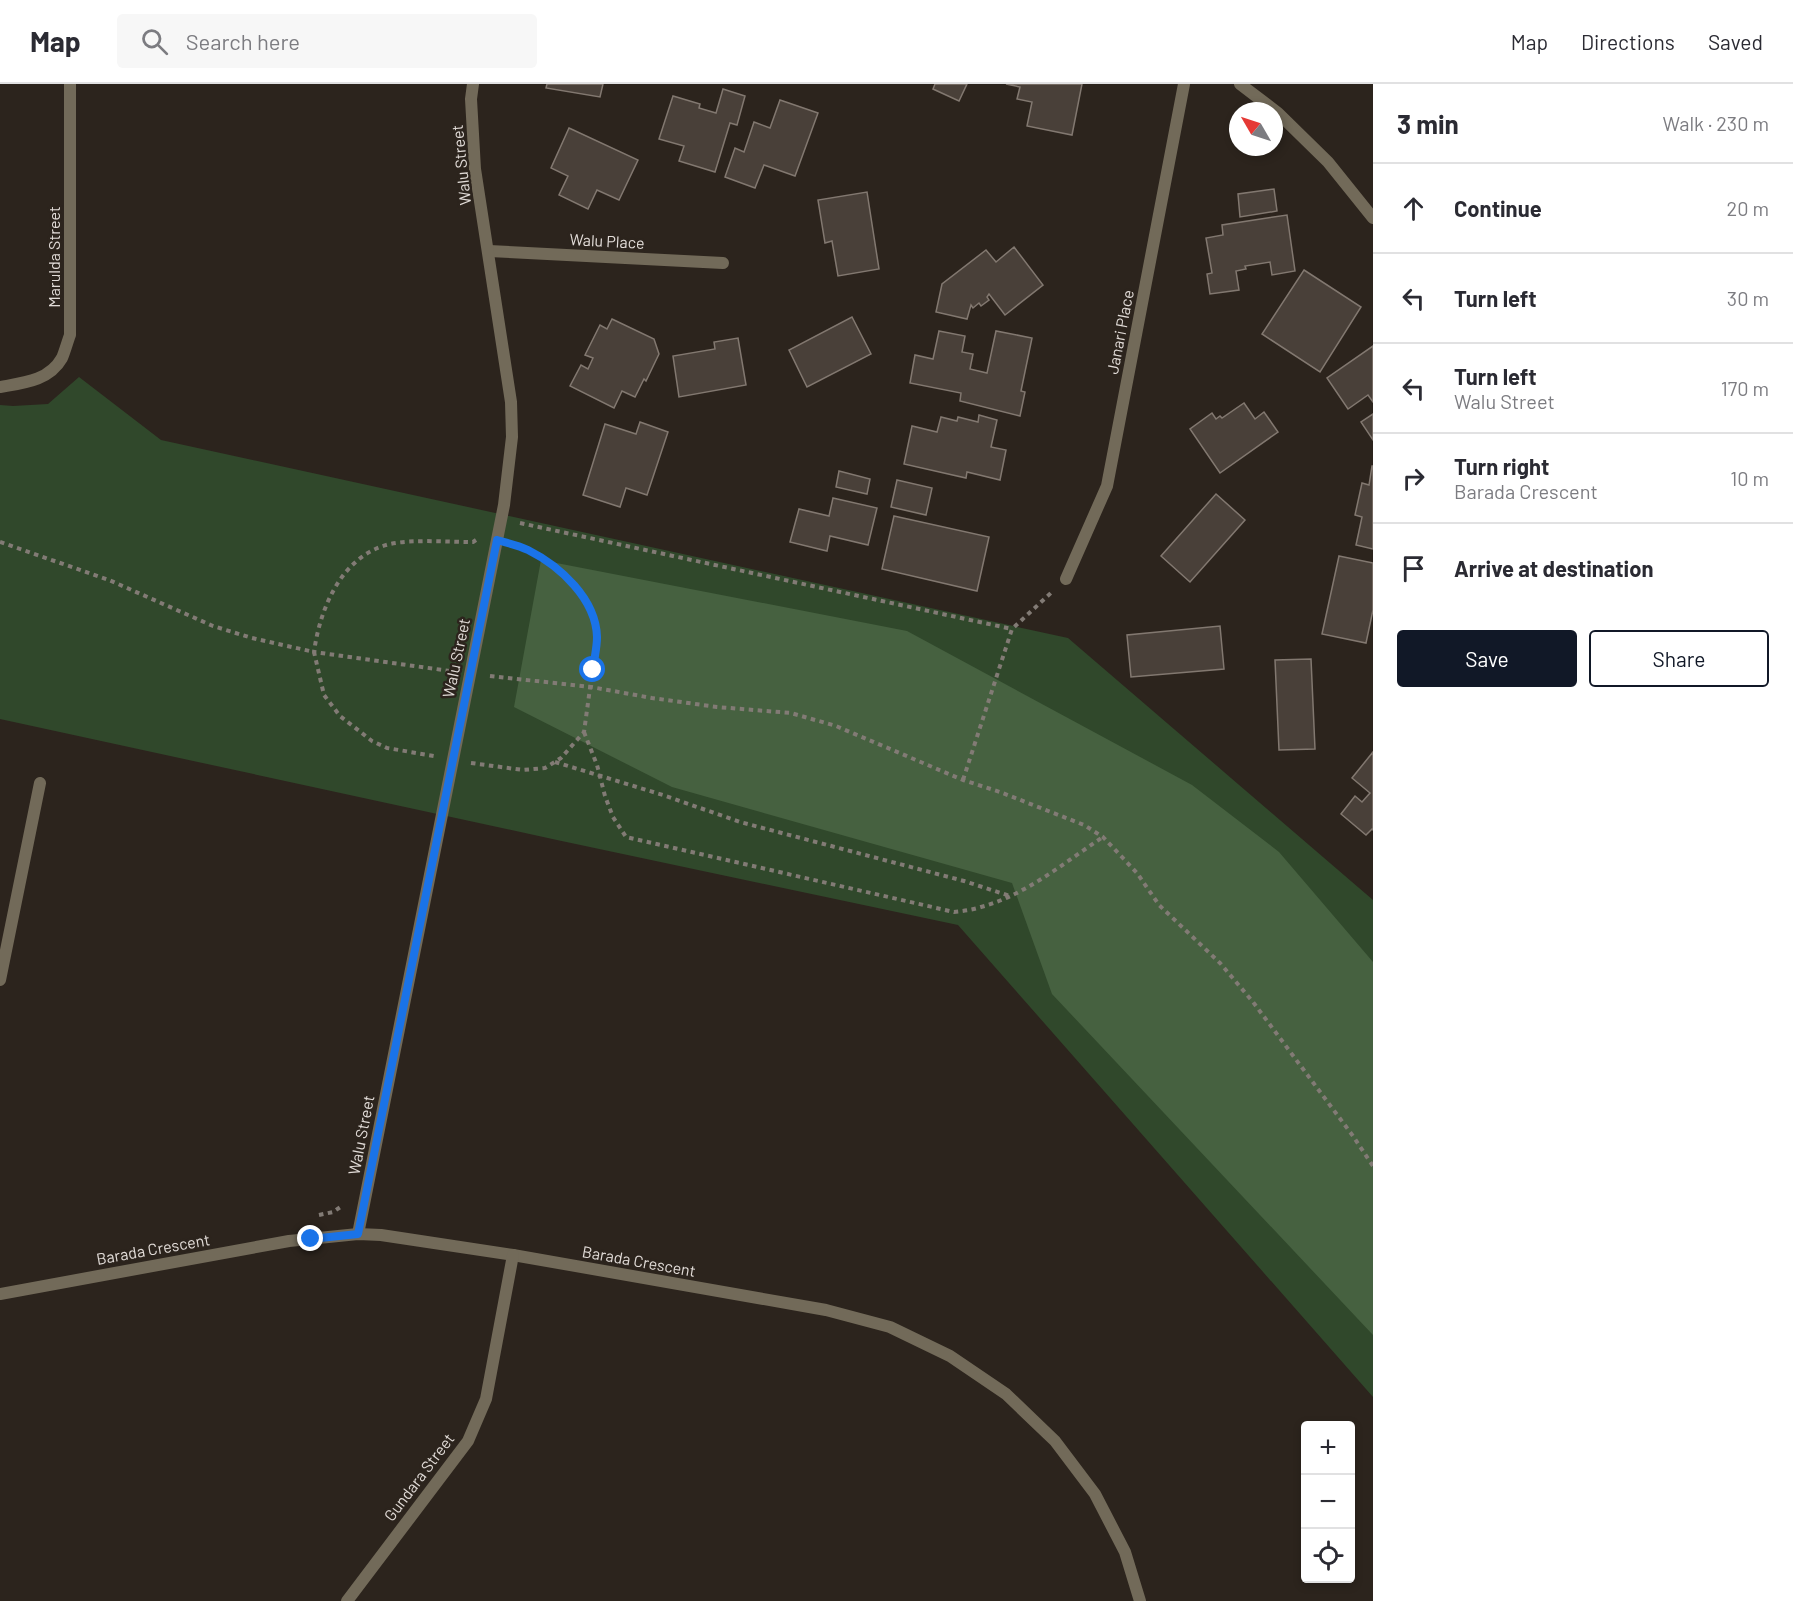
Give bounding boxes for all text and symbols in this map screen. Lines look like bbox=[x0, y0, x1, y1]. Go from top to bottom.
search box bbox=[117, 14, 537, 68]
text: Map bbox=[30, 24, 81, 58]
icon: search bbox=[138, 25, 171, 58]
text: Search here bbox=[186, 28, 300, 54]
text: Map bbox=[1511, 29, 1548, 54]
text: Directions bbox=[1581, 29, 1675, 54]
text: Saved bbox=[1708, 29, 1763, 54]
north arrow bbox=[1229, 102, 1283, 156]
text: 3 min bbox=[1397, 108, 1459, 139]
text: Walk · 230 m bbox=[1663, 111, 1769, 135]
street label: Walu Street bbox=[447, 124, 474, 206]
icon: ahead bbox=[1397, 192, 1430, 225]
text: Continue bbox=[1454, 195, 1542, 221]
text: 20 m bbox=[1726, 196, 1769, 220]
street label: Marulda Street bbox=[44, 206, 63, 308]
street label: Walu Place bbox=[569, 229, 645, 252]
icon: left bbox=[1397, 282, 1430, 315]
text: Turn left bbox=[1454, 285, 1537, 311]
text: 30 m bbox=[1727, 286, 1769, 310]
street label: Janari Place bbox=[1102, 288, 1137, 376]
text: Turn left bbox=[1454, 363, 1537, 389]
icon: left bbox=[1397, 372, 1430, 405]
text: 170 m bbox=[1721, 376, 1769, 400]
text: Walu Street bbox=[1454, 389, 1555, 413]
text: Turn right bbox=[1454, 453, 1549, 479]
icon: right bbox=[1397, 462, 1430, 495]
text: 10 m bbox=[1730, 466, 1769, 490]
text: Barada Crescent bbox=[1454, 479, 1598, 503]
icon: arrive bbox=[1397, 552, 1430, 585]
text: Arrive at destination bbox=[1454, 555, 1653, 581]
street label: Walu Street bbox=[438, 617, 473, 699]
button: Save bbox=[1397, 630, 1577, 687]
button: Share bbox=[1589, 630, 1769, 687]
route start bbox=[579, 656, 605, 682]
street label: Walu Street bbox=[343, 1094, 378, 1176]
route end bbox=[297, 1225, 323, 1251]
street label: Barada Crescent bbox=[95, 1229, 211, 1268]
street label: Barada Crescent bbox=[581, 1241, 697, 1280]
map controls bbox=[1301, 1421, 1355, 1583]
button: + bbox=[1301, 1421, 1355, 1475]
street label: Gundara Street bbox=[380, 1429, 458, 1524]
button: − bbox=[1301, 1475, 1355, 1529]
button: locate bbox=[1301, 1529, 1355, 1583]

